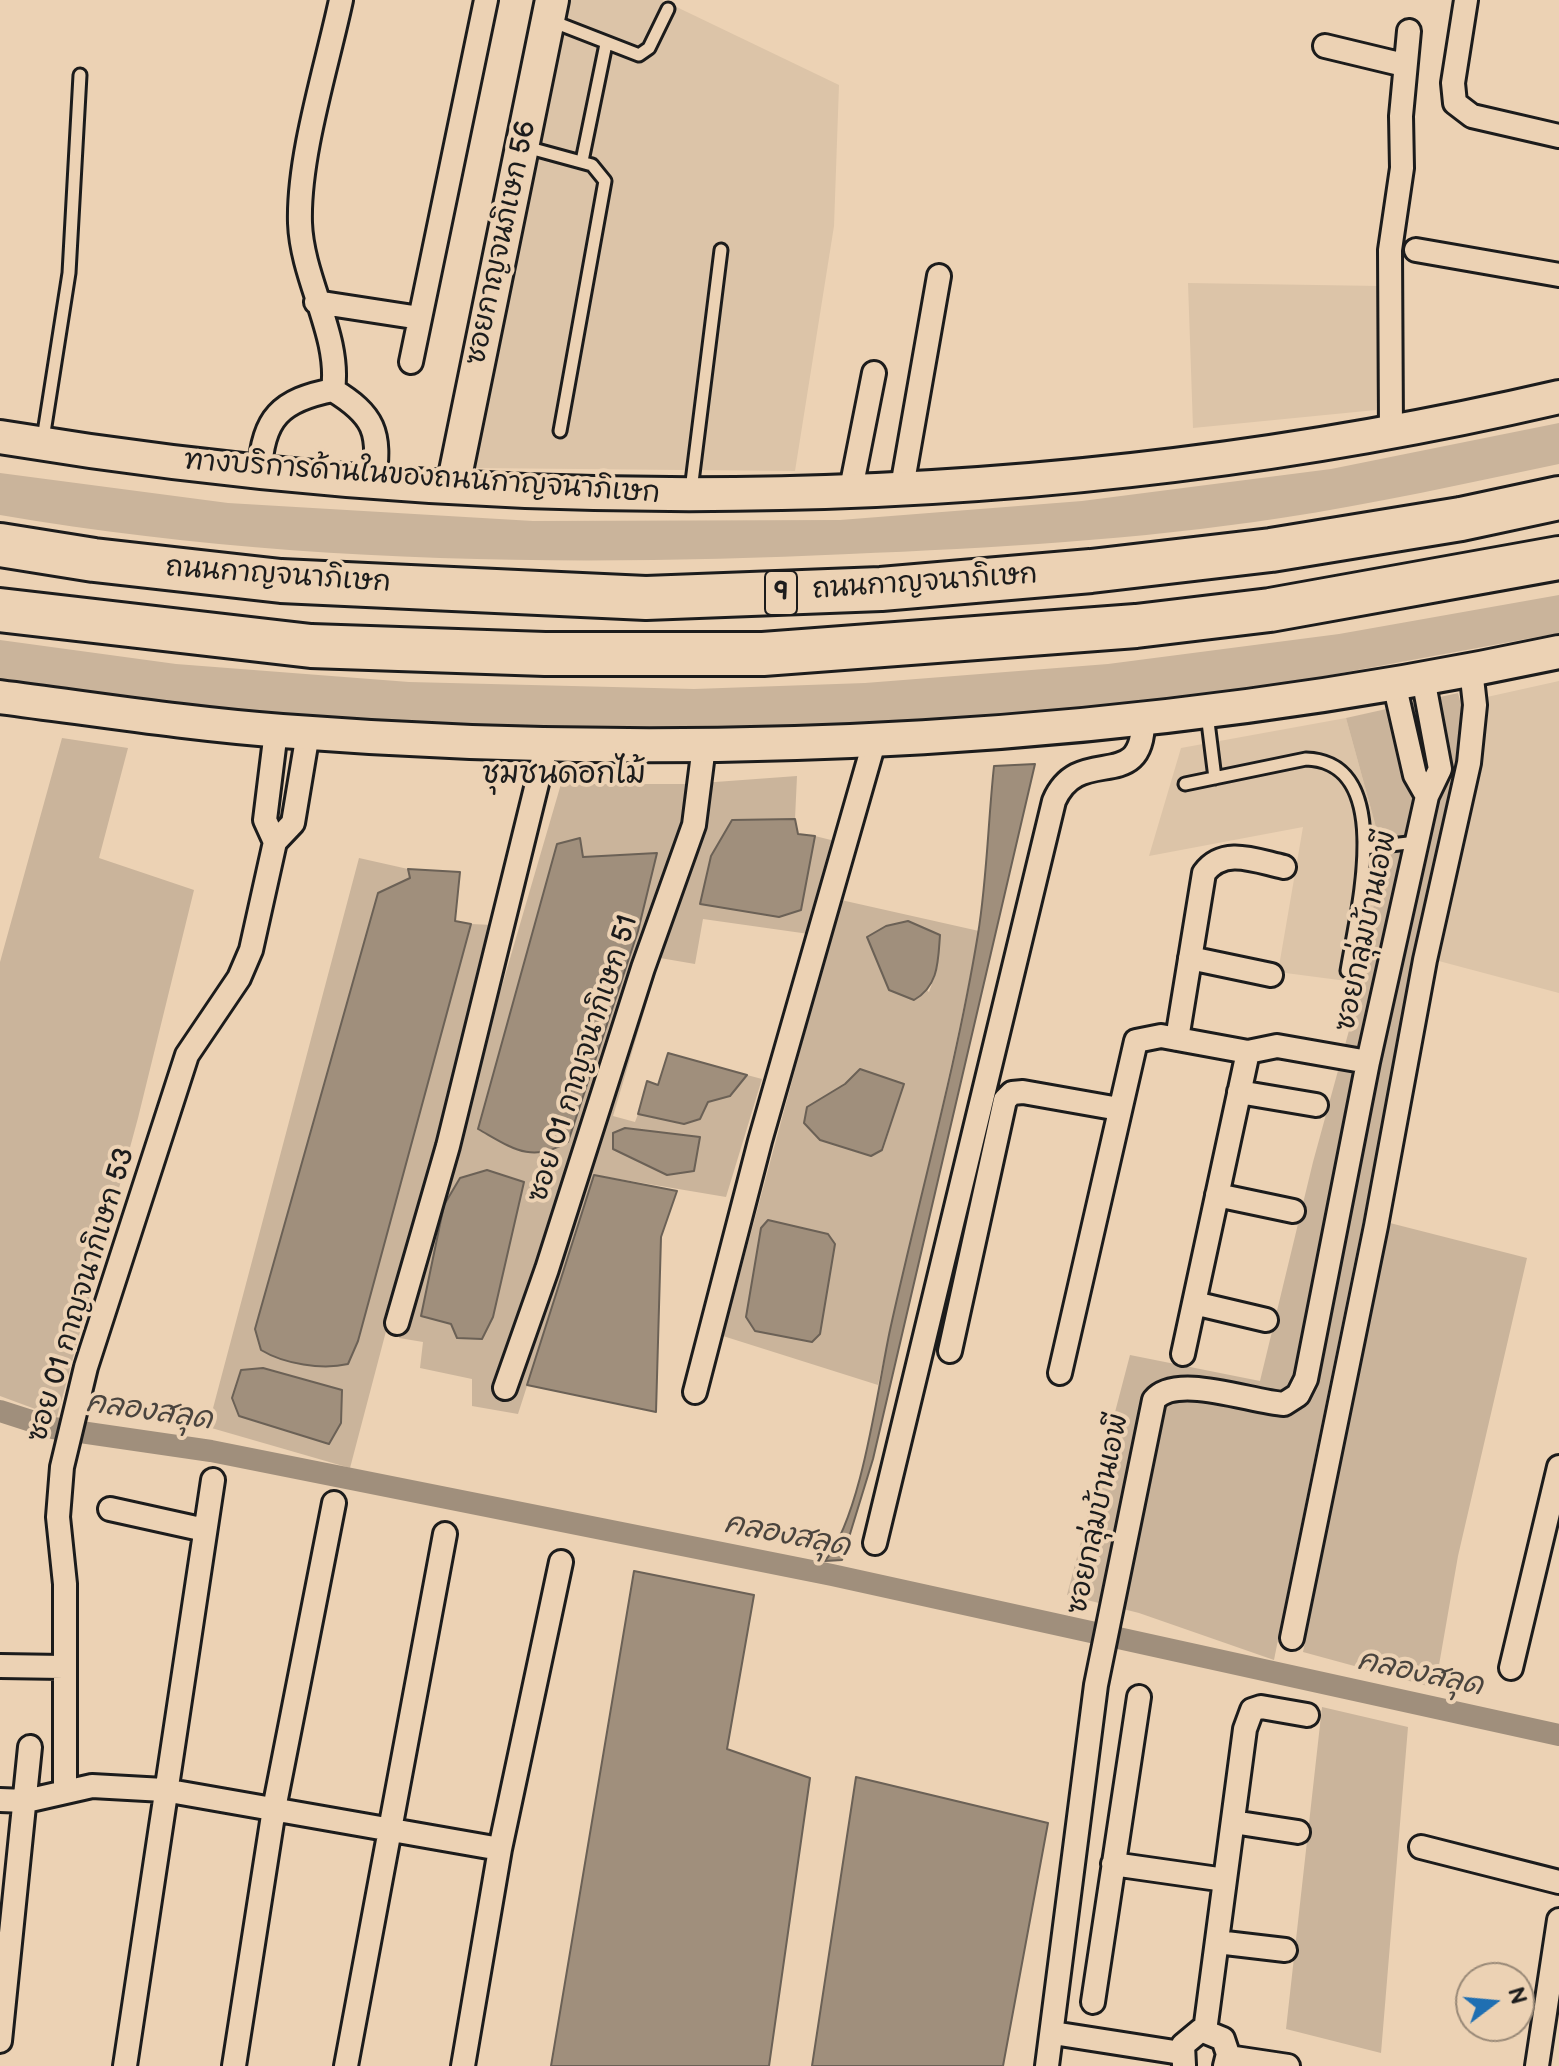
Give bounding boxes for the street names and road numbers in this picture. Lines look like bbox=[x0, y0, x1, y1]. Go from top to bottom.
street label: ซอยกาญจนภิเษก 56 bbox=[460, 118, 544, 368]
street label: ทางบริการด้านในของถนนกาญจนาภิเษก bbox=[183, 445, 661, 511]
street label: ถนนกาญจนาภิเษก bbox=[164, 551, 392, 601]
street label: ถนนกาญจนาภิเษก bbox=[811, 558, 1039, 608]
road number: 9 bbox=[765, 571, 797, 615]
street label: ซอยกลุ่มบ้านเอพี bbox=[1329, 828, 1405, 1034]
street label: ซอย 01 กาญจนากิเษก 51 bbox=[522, 911, 646, 1207]
street label: ซอย 01 กาญจนากิเษก 53 bbox=[21, 1144, 143, 1446]
street label: ซอยกลุ่มบ้านเอพี bbox=[1061, 1411, 1137, 1617]

